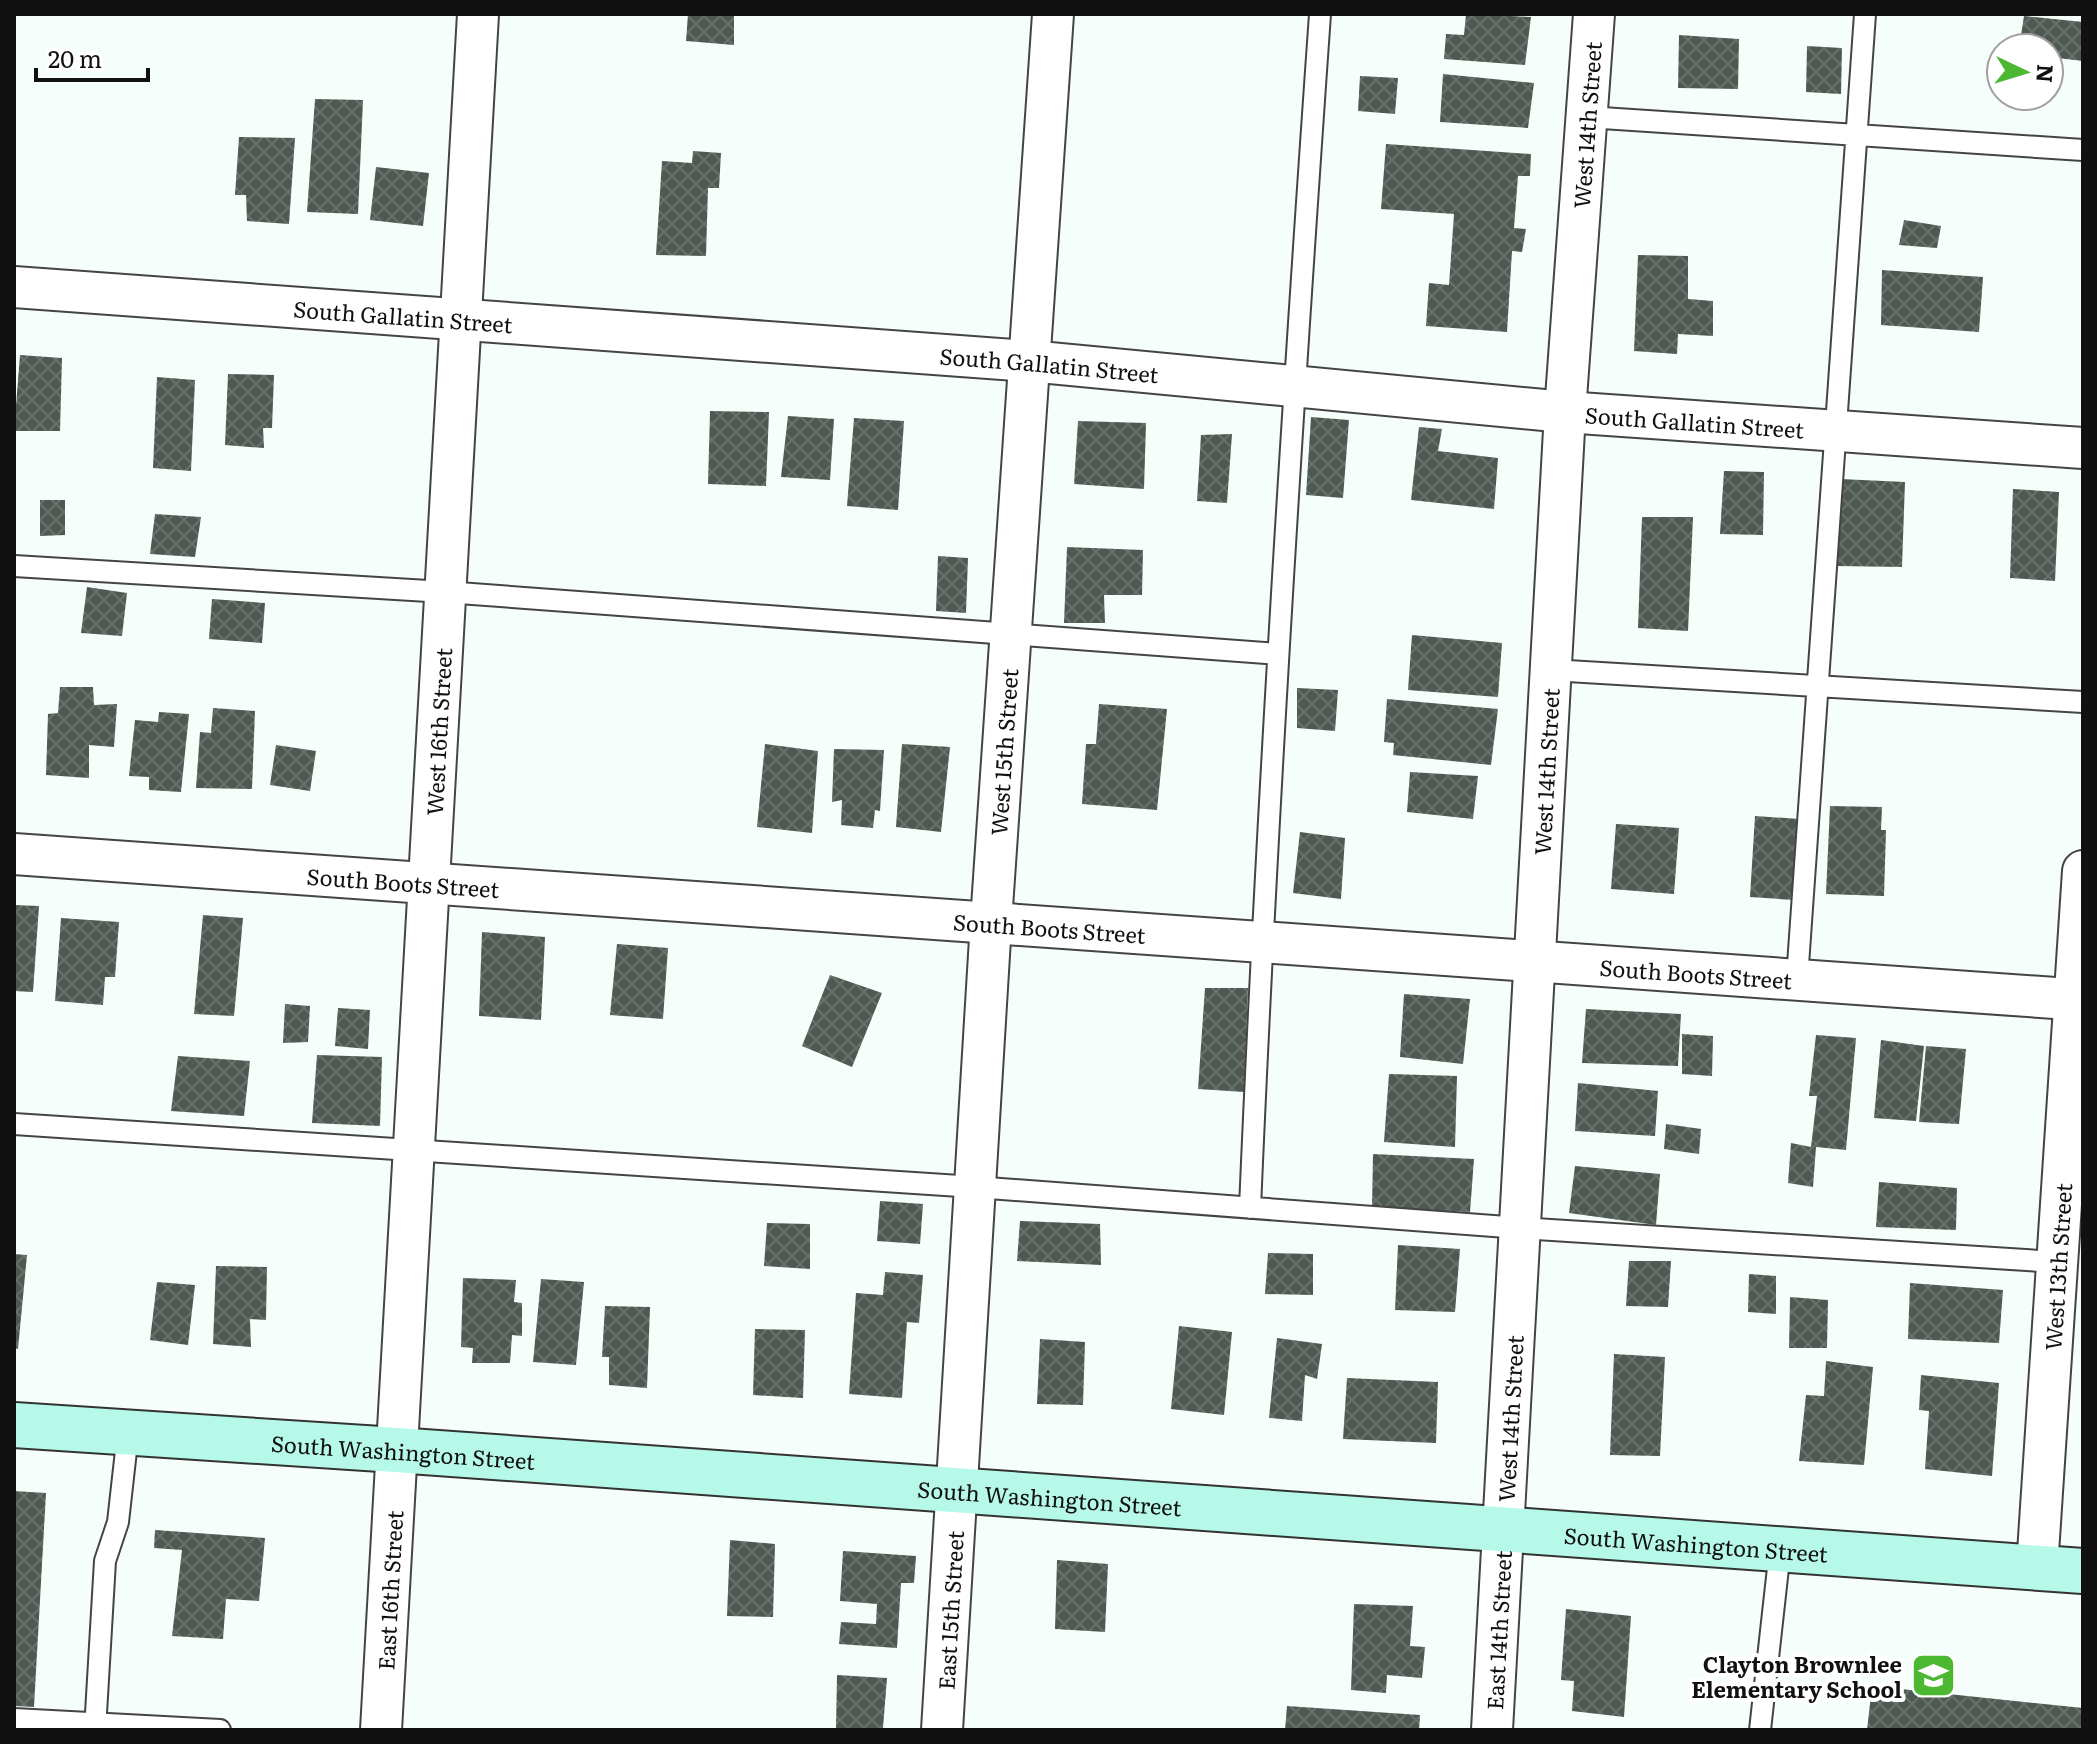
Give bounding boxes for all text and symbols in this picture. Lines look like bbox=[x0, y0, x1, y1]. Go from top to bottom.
scale bar bbox=[36, 32, 148, 82]
north arrow bbox=[1985, 32, 2065, 112]
text: 20 m bbox=[48, 40, 102, 75]
street label: West 14th Street bbox=[1563, 40, 1608, 209]
text: N bbox=[2029, 63, 2064, 84]
street label: South Gallatin Street bbox=[292, 291, 514, 340]
street label: South Gallatin Street bbox=[939, 338, 1160, 390]
street label: South Gallatin Street bbox=[1584, 397, 1805, 445]
street label: West 16th Street bbox=[416, 647, 459, 816]
street label: West 15th Street bbox=[980, 667, 1025, 836]
street label: West 14th Street bbox=[1524, 687, 1566, 856]
street label: South Boots Street bbox=[306, 858, 501, 905]
street label: South Boots Street bbox=[952, 904, 1147, 950]
street label: South Boots Street bbox=[1598, 949, 1793, 996]
street label: West 13th Street bbox=[2035, 1182, 2079, 1352]
street label: West 14th Street bbox=[1488, 1334, 1530, 1503]
street label: South Washington Street bbox=[270, 1425, 536, 1476]
street label: South Washington Street bbox=[916, 1471, 1183, 1523]
street label: East 16th Street bbox=[368, 1509, 410, 1671]
street label: South Washington Street bbox=[1563, 1517, 1829, 1569]
street label: East 15th Street bbox=[928, 1529, 971, 1691]
street label: East 14th Street bbox=[1477, 1549, 1518, 1711]
place label: Clayton Brownlee Elementary School bbox=[1691, 1647, 1902, 1705]
school or university icon: Clayton Brownlee Elementary School bbox=[1909, 1652, 1957, 1700]

